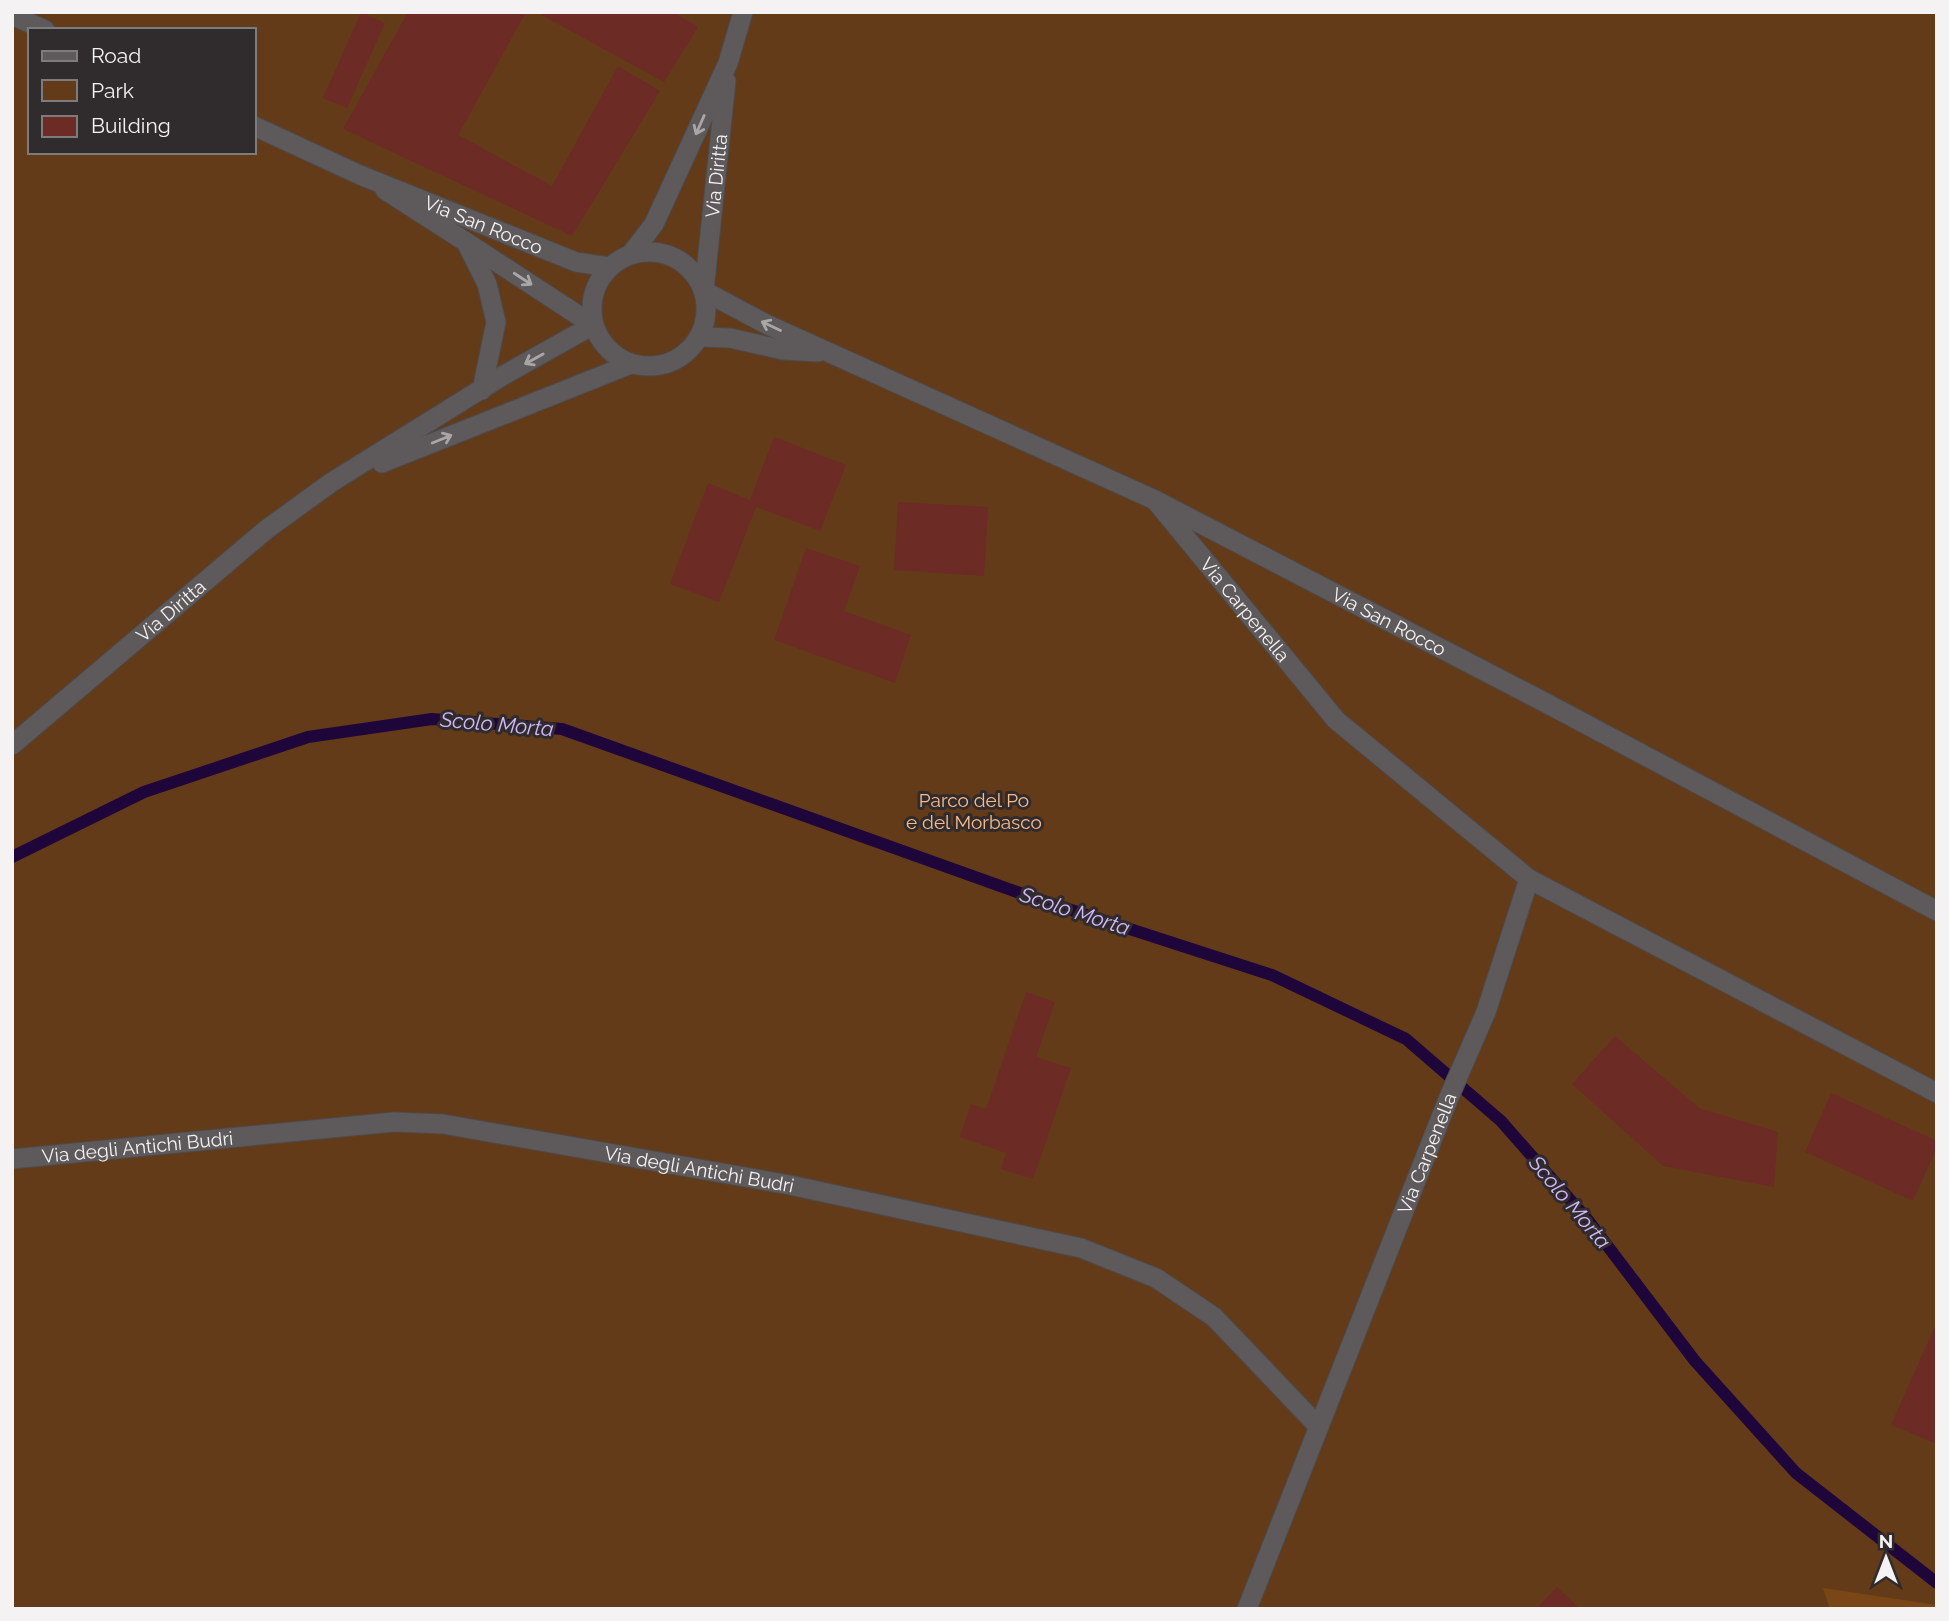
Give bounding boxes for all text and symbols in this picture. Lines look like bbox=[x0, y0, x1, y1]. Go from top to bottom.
legend bbox=[28, 28, 256, 154]
text: Road bbox=[91, 43, 141, 68]
text: Park bbox=[91, 78, 134, 103]
text: Building bbox=[91, 113, 171, 138]
one-way arrow bbox=[693, 113, 706, 135]
street label: Via Diritta bbox=[701, 133, 731, 219]
street label: Via San Rocco bbox=[421, 191, 546, 258]
one-way arrow bbox=[513, 272, 532, 287]
one-way arrow bbox=[761, 319, 782, 332]
one-way arrow bbox=[524, 352, 544, 366]
one-way arrow bbox=[430, 432, 452, 445]
street label: Via Carpenella bbox=[1196, 553, 1294, 666]
street label: Via Diritta bbox=[132, 575, 210, 646]
street label: Via San Rocco bbox=[1328, 583, 1450, 660]
water label: Scolo Morta bbox=[438, 706, 555, 741]
park label: Parco del Po e del Morbasco bbox=[906, 789, 1042, 833]
water label: Scolo Morta bbox=[1016, 881, 1133, 940]
street label: Via Carpenella bbox=[1393, 1090, 1461, 1217]
street label: Via degli Antichi Budri bbox=[41, 1127, 234, 1167]
street label: Via degli Antichi Budri bbox=[603, 1142, 796, 1197]
water label: Scolo Morta bbox=[1523, 1150, 1616, 1254]
north arrow bbox=[1851, 1523, 1921, 1593]
text: N bbox=[1879, 1530, 1893, 1552]

